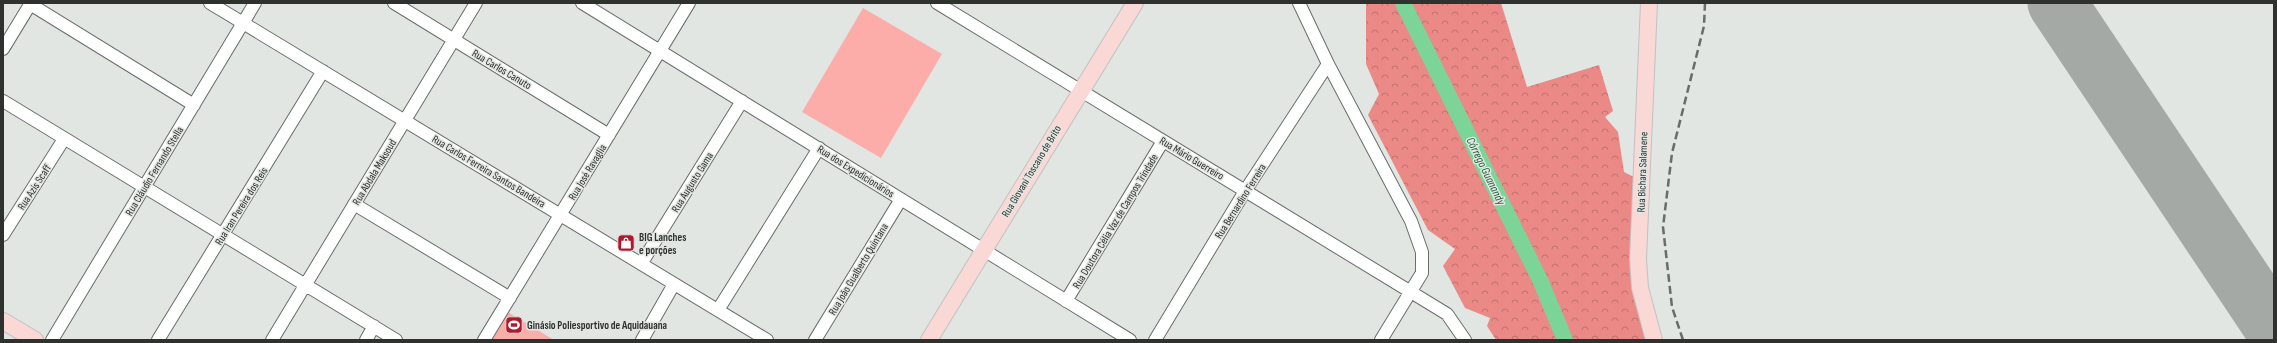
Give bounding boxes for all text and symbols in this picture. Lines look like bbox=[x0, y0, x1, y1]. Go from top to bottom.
street label: Rua Carlos Canuto bbox=[470, 47, 534, 92]
street label: Rua Giovani Toscano de Brito bbox=[999, 123, 1064, 220]
street label: Rua Cláudio Fernando Stella bbox=[123, 124, 186, 218]
street label: Rua Bichara Salamene bbox=[1635, 131, 1650, 213]
street label: Rua Carlos Ferreira Santos Bandeira bbox=[430, 132, 548, 210]
street label: Rua Mário Guerreiro bbox=[1157, 134, 1227, 183]
water label: Córrego Guanandy bbox=[1463, 135, 1509, 208]
street label: Rua Abdala Maksoud bbox=[350, 137, 399, 208]
street label: Rua José Ravaglia bbox=[566, 142, 609, 203]
street label: Rua dos Expedicionários bbox=[815, 142, 897, 200]
street label: Rua Augusto Gama bbox=[669, 150, 716, 215]
street label: Rua Doutora Célia Vaz de Campos Trindade bbox=[1070, 151, 1161, 291]
street label: Rua Azis Scaff bbox=[15, 161, 54, 212]
street label: Rua Bernardino Ferreira bbox=[1212, 161, 1269, 241]
street label: Rua Iran Pereira dos Reis bbox=[212, 165, 271, 248]
street label: Rua João Gualberto Quintana bbox=[826, 221, 891, 317]
place label: BIG Lanches e porções bbox=[639, 231, 686, 257]
shop icon: BIG Lanches e porções bbox=[616, 233, 636, 253]
sports icon: Ginásio Poliesportivo de Aquidauana bbox=[504, 315, 524, 335]
place label: Ginásio Poliesportivo de Aquidauana bbox=[527, 319, 668, 332]

